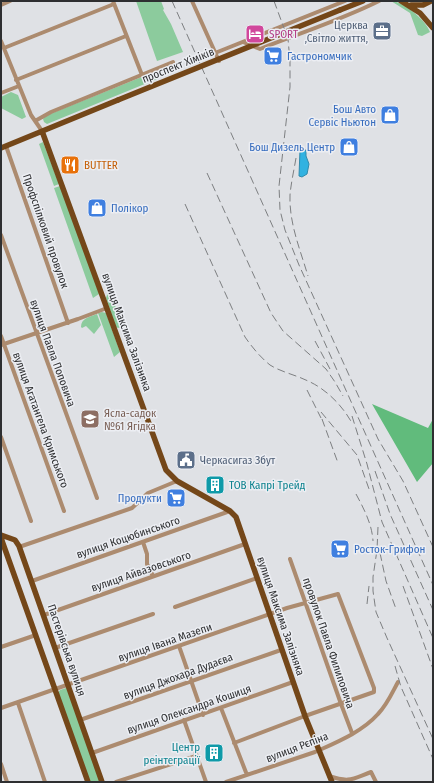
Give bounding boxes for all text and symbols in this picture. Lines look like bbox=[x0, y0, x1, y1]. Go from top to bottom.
place label: Церква ,Світло життя, bbox=[305, 19, 368, 45]
office icon: Церква ,Світло життя, bbox=[371, 20, 393, 42]
hotel icon: SPORT bbox=[244, 23, 266, 45]
place label: SPORT bbox=[269, 28, 299, 41]
street label: проспект Хіміків bbox=[140, 45, 216, 86]
supermarket icon: Гастрономчик bbox=[262, 45, 284, 67]
place label: Гастрономчик bbox=[287, 50, 353, 63]
place label: Бош Авто Сервіс Ньютон bbox=[309, 103, 376, 129]
shop icon: Бош Авто Сервіс Ньютон bbox=[379, 104, 401, 126]
shop icon: Бош Дизель Центр bbox=[338, 136, 360, 158]
place label: Бош Дизель Центр bbox=[249, 141, 335, 154]
restaurant icon: BUTTER bbox=[59, 154, 81, 176]
place label: BUTTER bbox=[84, 159, 118, 172]
street label: Профспілковий провулок bbox=[20, 172, 72, 291]
shop icon: Полікор bbox=[86, 197, 108, 219]
place label: Полікор bbox=[111, 202, 149, 215]
street label: вулиця Максима Залізняка bbox=[99, 271, 154, 393]
street label: вулиця Павла Поповича bbox=[27, 298, 78, 408]
street label: вулиця Агатангела Кримського bbox=[10, 351, 71, 490]
place label: Ясла-садок №61 Ягідка bbox=[104, 407, 157, 433]
school or university icon: Ясла-садок №61 Ягідка bbox=[79, 408, 101, 430]
public building icon: Черкасигаз Збут bbox=[175, 449, 197, 471]
place label: Черкасигаз Збут bbox=[200, 454, 276, 467]
building icon: ТОВ Капрі Трейд bbox=[204, 474, 226, 496]
place label: ТОВ Капрі Трейд bbox=[229, 479, 306, 492]
supermarket icon: Продукти bbox=[165, 487, 187, 509]
place label: Продукти bbox=[118, 492, 162, 505]
street label: вулиця Коцюбинського bbox=[75, 514, 182, 561]
supermarket icon: Росток-Грифон bbox=[329, 538, 351, 560]
place label: Росток-Грифон bbox=[354, 543, 425, 556]
street label: вулиця Айвазовського bbox=[90, 548, 193, 595]
street label: вулиця Максима Залізняка bbox=[254, 555, 307, 677]
street label: провулок Павла Филиповича bbox=[300, 576, 357, 710]
street label: Пастерівська вулиця bbox=[45, 603, 88, 698]
street label: вулиця Івана Мазепи bbox=[117, 620, 214, 665]
street label: вулиця Джохара Дудаєва bbox=[122, 651, 235, 702]
street label: вулиця Олександра Кошиця bbox=[125, 682, 253, 737]
street label: вулиця Рєпіна bbox=[264, 730, 330, 765]
place label: Центр реінтеграції bbox=[144, 741, 200, 767]
building icon: Центр реінтеграції bbox=[203, 742, 225, 764]

